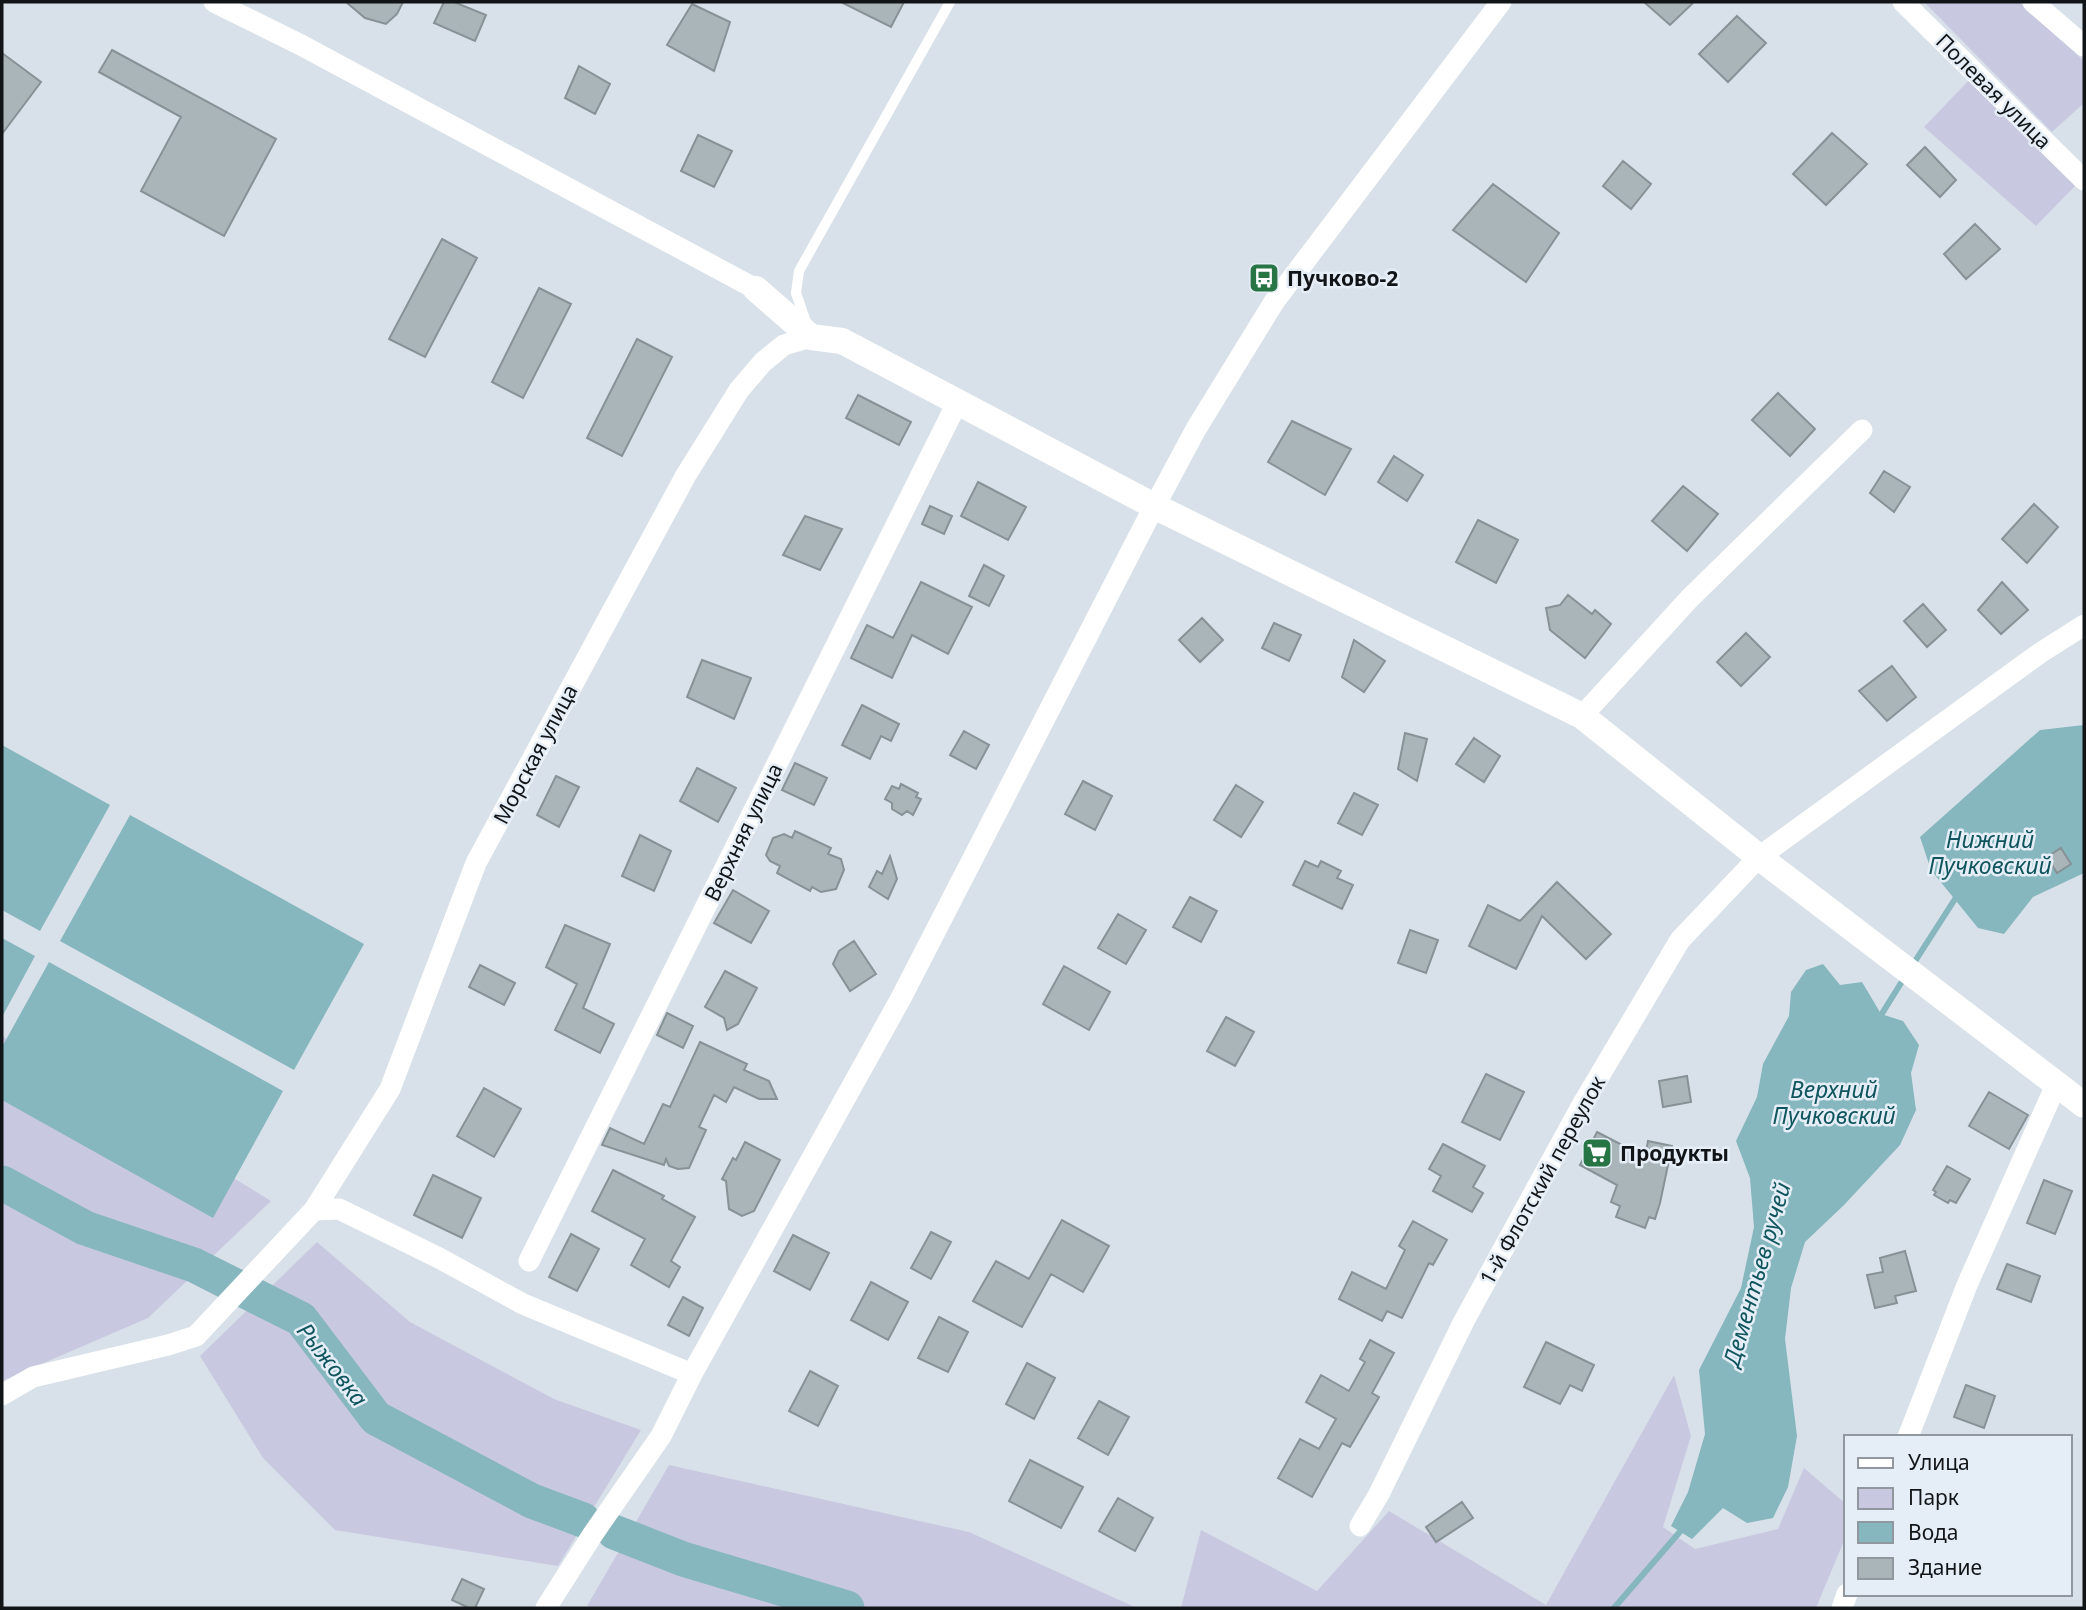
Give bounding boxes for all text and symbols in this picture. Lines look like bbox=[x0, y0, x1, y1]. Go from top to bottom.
street label: Полевая улица bbox=[1930, 27, 2058, 155]
bus stop icon: Пучково-2 bbox=[1247, 261, 1281, 295]
place label: Пучково-2 bbox=[1287, 264, 1398, 292]
street label: Морская улица bbox=[486, 679, 584, 829]
street label: Верхняя улица bbox=[697, 758, 789, 906]
water label: Нижний Пучковский bbox=[1928, 823, 2052, 881]
street label: 1-й Флотский переулок bbox=[1473, 1070, 1611, 1290]
water label: Верхний Пучковский bbox=[1772, 1073, 1896, 1131]
supermarket icon: Продукты bbox=[1580, 1136, 1614, 1170]
place label: Продукты bbox=[1620, 1139, 1729, 1167]
water label: Дементьев ручей bbox=[1714, 1178, 1798, 1372]
water label: Рыжовка bbox=[290, 1316, 376, 1412]
legend bbox=[1844, 1435, 2072, 1596]
text: Улица bbox=[1908, 1448, 1970, 1476]
text: Парк bbox=[1908, 1483, 1959, 1511]
text: Вода bbox=[1908, 1518, 1958, 1546]
text: Здание bbox=[1908, 1553, 1982, 1581]

